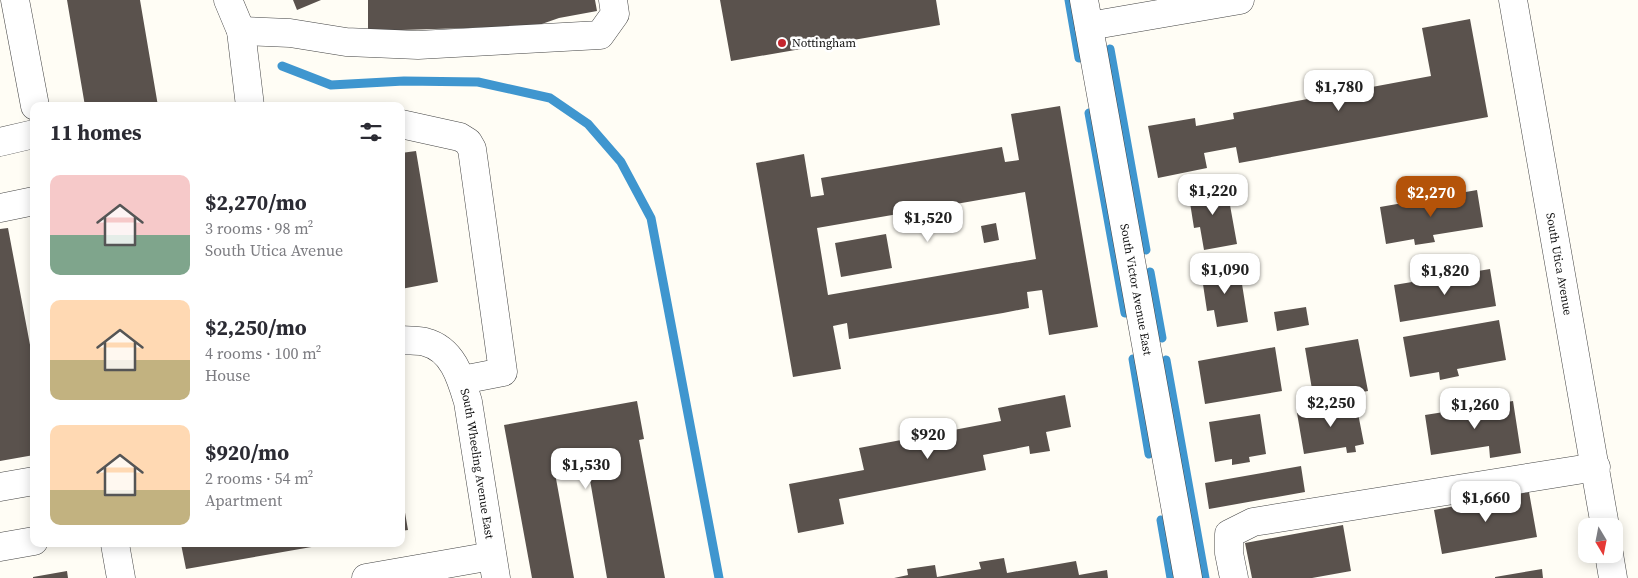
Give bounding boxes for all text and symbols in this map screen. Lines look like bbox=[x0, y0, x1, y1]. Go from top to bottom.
place label: Nottingham bbox=[792, 35, 856, 51]
marker: Nottingham bbox=[776, 37, 788, 49]
pin: $1,780 bbox=[1298, 70, 1380, 112]
text: $1,780 bbox=[1315, 75, 1363, 97]
text: 11 homes bbox=[50, 118, 142, 147]
icon: filters bbox=[357, 118, 385, 146]
pin: $1,220 bbox=[1172, 174, 1254, 216]
pin: $2,270 bbox=[1390, 176, 1472, 218]
text: $1,220 bbox=[1189, 179, 1237, 201]
text: $2,270 bbox=[1407, 181, 1455, 203]
text: $2,270/mo bbox=[205, 188, 307, 217]
icon: home bbox=[90, 195, 150, 255]
pin: $1,520 bbox=[887, 200, 969, 243]
text: $1,520 bbox=[904, 206, 952, 228]
street label: South Utica Avenue bbox=[1542, 212, 1576, 316]
text: 3 rooms · 98 m² bbox=[205, 217, 313, 239]
street label: South Victor Avenue East bbox=[1116, 222, 1156, 357]
text: South Utica Avenue bbox=[205, 239, 343, 261]
pin: $1,090 bbox=[1184, 252, 1266, 295]
pin: $1,820 bbox=[1404, 254, 1486, 296]
text: $1,090 bbox=[1201, 258, 1249, 280]
text: $1,820 bbox=[1421, 259, 1469, 281]
text: $2,250/mo bbox=[205, 313, 307, 342]
icon: home bbox=[90, 320, 150, 380]
text: 4 rooms · 100 m² bbox=[205, 342, 321, 364]
text: House bbox=[205, 364, 250, 386]
street label: South Wheeling Avenue East bbox=[456, 386, 498, 540]
pin: $2,250 bbox=[1290, 386, 1372, 428]
pin: $1,260 bbox=[1434, 388, 1516, 430]
text: $2,250 bbox=[1307, 391, 1355, 413]
text: $1,260 bbox=[1451, 393, 1499, 415]
pin: $920 bbox=[898, 418, 958, 460]
text: $920 bbox=[911, 423, 945, 445]
text: $920/mo bbox=[205, 438, 289, 467]
icon: home bbox=[90, 445, 150, 505]
pin: $1,530 bbox=[545, 448, 627, 490]
text: $1,530 bbox=[562, 453, 610, 475]
text: 2 rooms · 54 m² bbox=[205, 467, 313, 489]
pin: $1,660 bbox=[1445, 480, 1527, 523]
text: $1,660 bbox=[1462, 486, 1510, 508]
text: Apartment bbox=[205, 489, 282, 511]
north arrow bbox=[1578, 518, 1622, 562]
map controls bbox=[1578, 518, 1623, 563]

